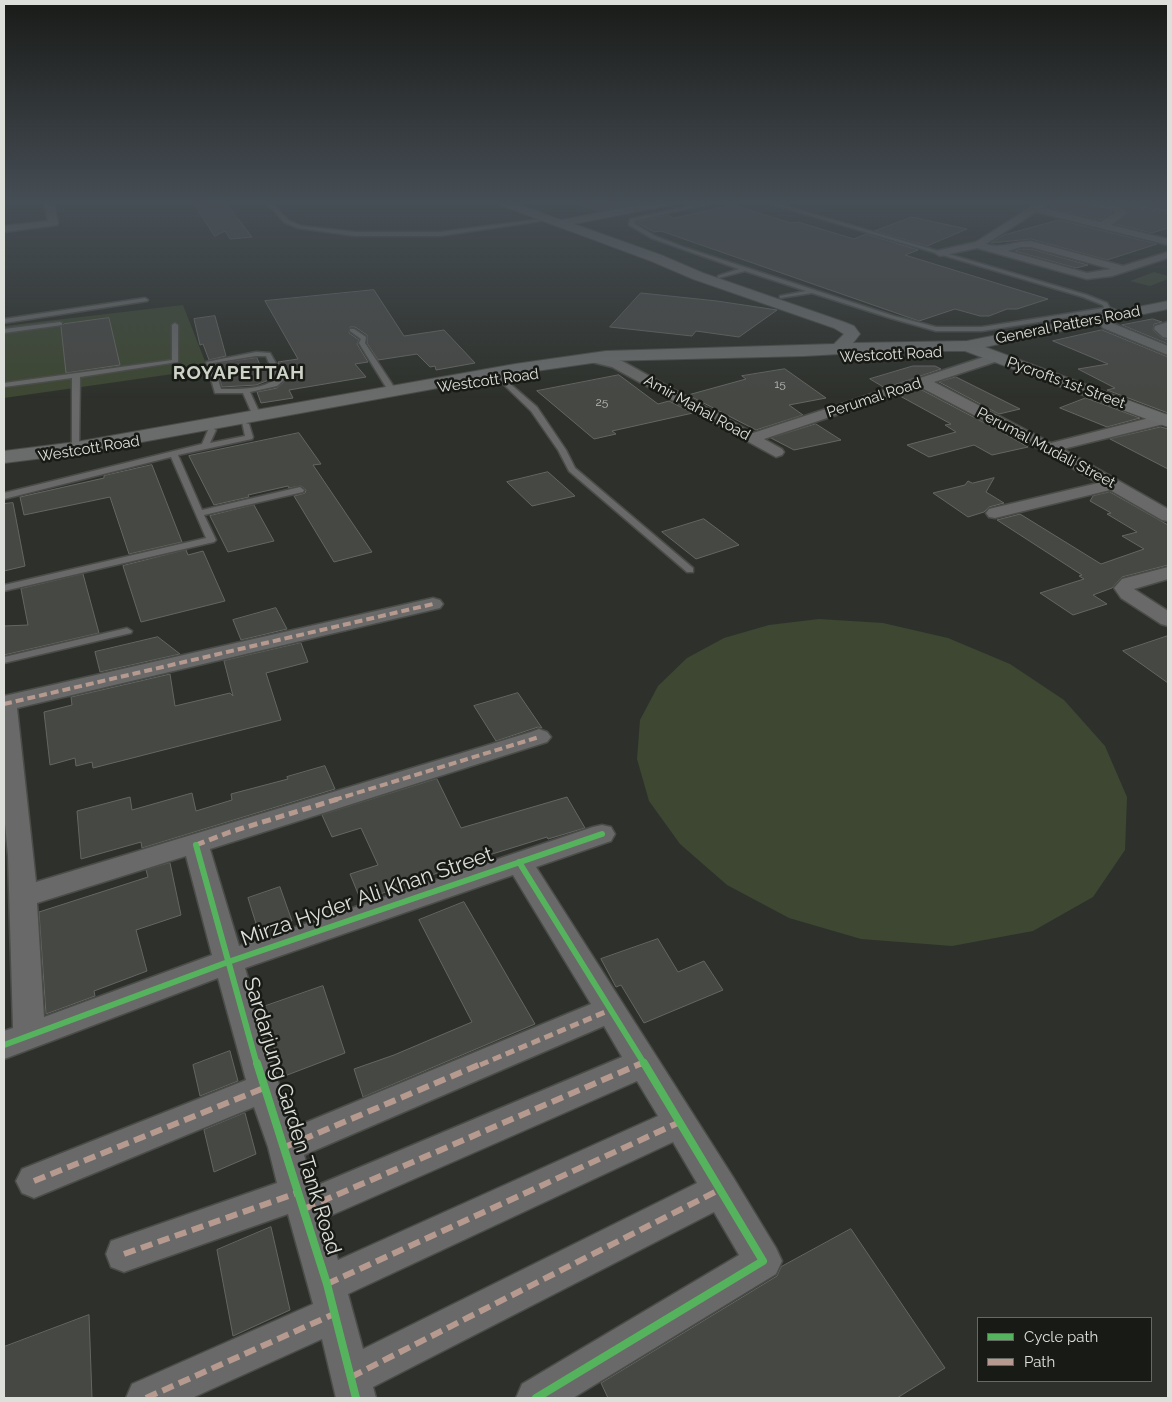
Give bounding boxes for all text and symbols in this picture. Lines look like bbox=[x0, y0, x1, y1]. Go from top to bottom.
street label: General Patters Road bbox=[994, 302, 1142, 348]
street label: Westcott Road bbox=[839, 343, 943, 367]
street label: Pycrofts 1st Street bbox=[1004, 353, 1128, 413]
district label: ROYAPETTAH bbox=[172, 362, 306, 384]
street label: Westcott Road bbox=[436, 365, 540, 397]
street label: Amir Mahal Road bbox=[641, 371, 753, 445]
street label: Perumal Road bbox=[825, 374, 923, 422]
house number: 15 bbox=[774, 377, 786, 391]
house number: 25 bbox=[596, 395, 608, 409]
street label: Perumal Mudali Street bbox=[974, 404, 1118, 492]
street label: Westcott Road bbox=[37, 432, 141, 466]
street label: Mirza Hyder Ali Khan Street bbox=[238, 842, 496, 952]
street label: Sardarjung Garden Tank Road bbox=[238, 974, 346, 1258]
legend bbox=[977, 1317, 1152, 1382]
text: Cycle path bbox=[1024, 1328, 1098, 1346]
text: Path bbox=[1024, 1353, 1055, 1371]

